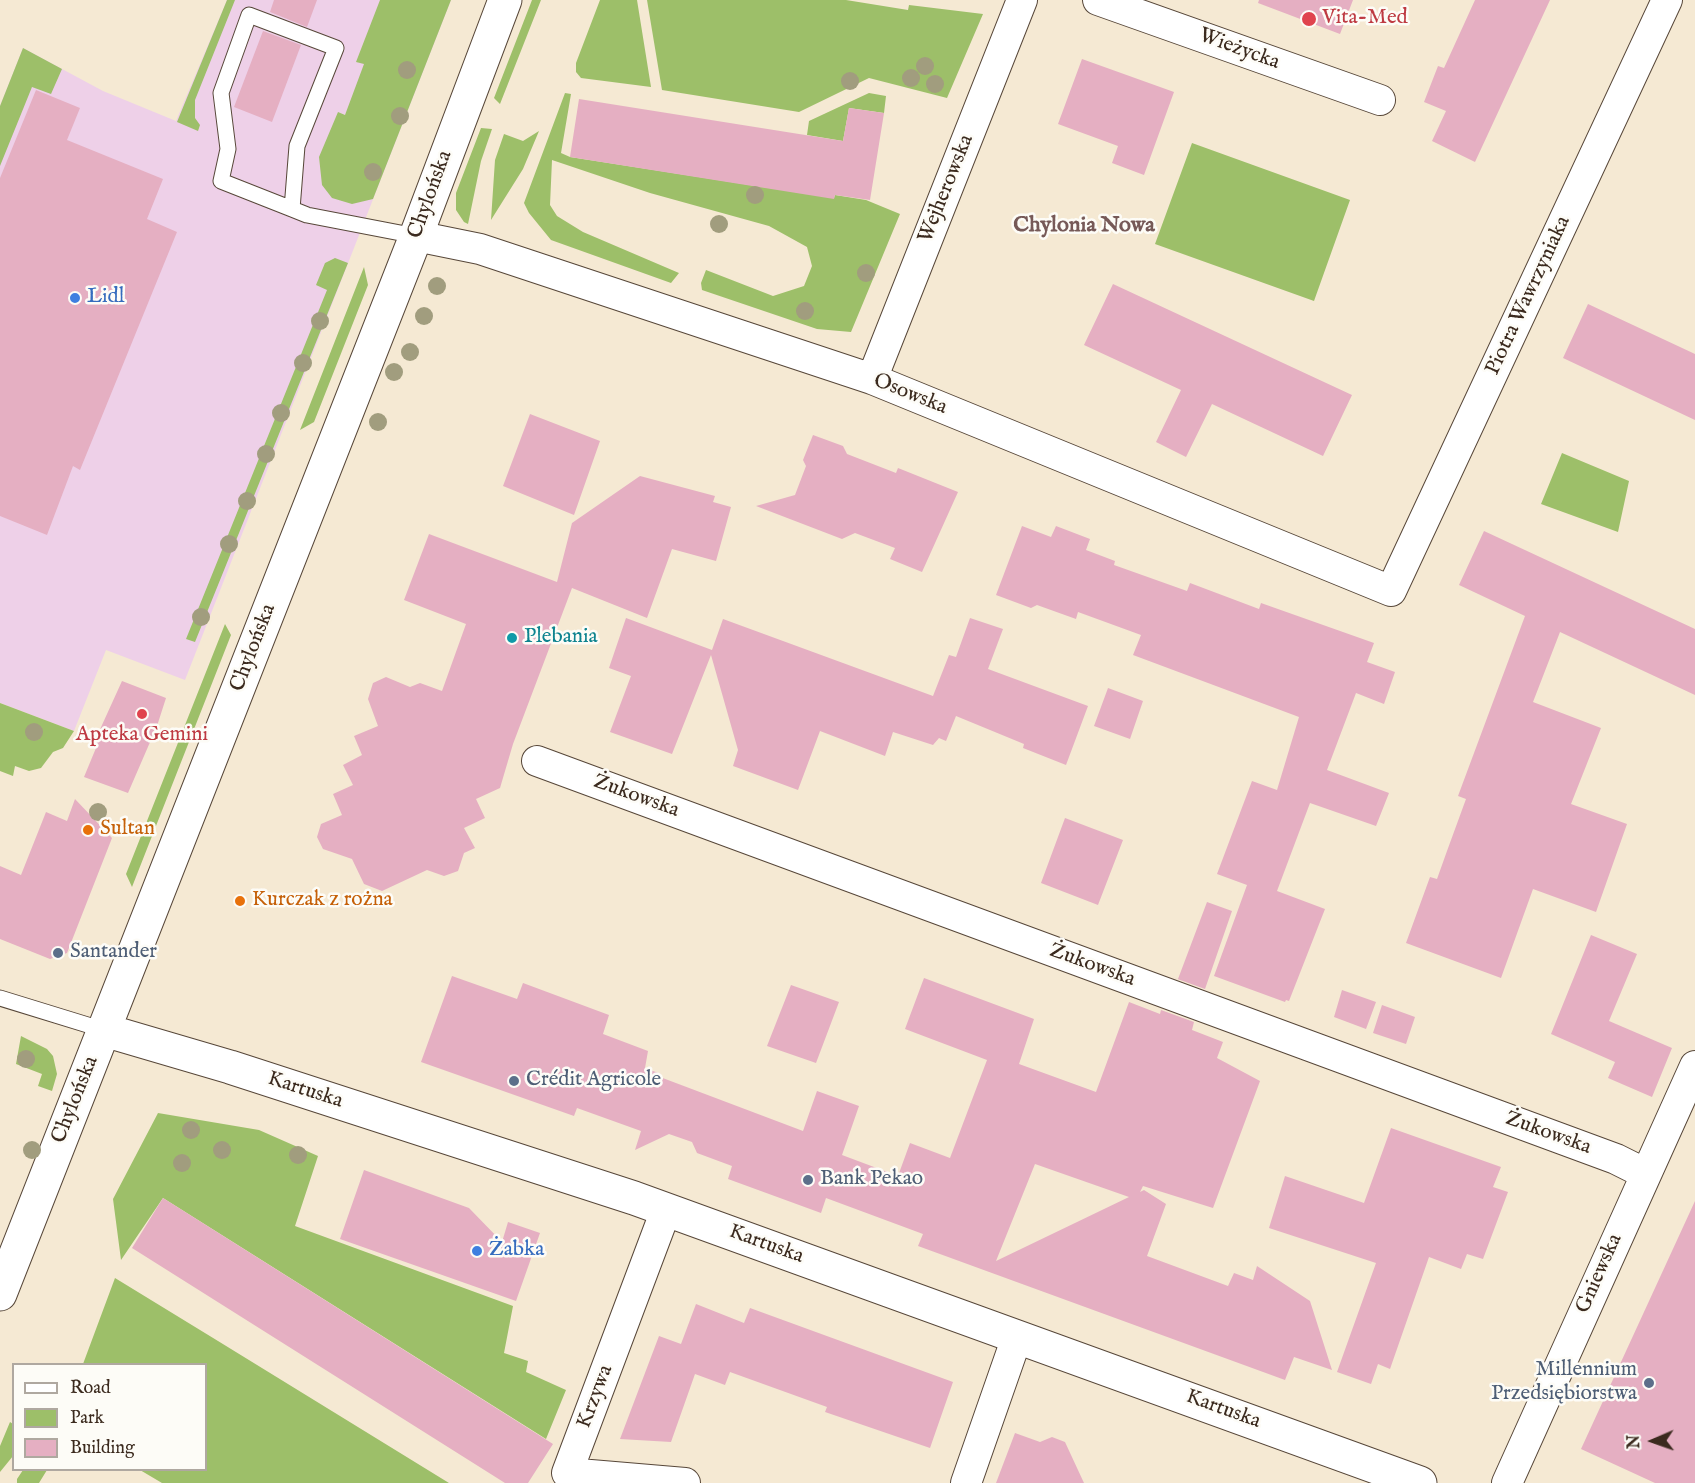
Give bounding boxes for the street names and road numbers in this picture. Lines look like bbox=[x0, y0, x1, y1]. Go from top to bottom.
street label: Wieżycka bbox=[1195, 24, 1283, 76]
street label: Wejherowska bbox=[914, 131, 980, 247]
street label: Chylońska bbox=[403, 148, 459, 242]
street label: Piotra Wawrzyniaka bbox=[1481, 212, 1577, 380]
street label: Osowska bbox=[869, 369, 951, 421]
street label: Chylońska bbox=[226, 601, 282, 695]
street label: Żukowska bbox=[590, 770, 682, 824]
street label: Żukowska bbox=[1046, 939, 1138, 993]
street label: Chylońska bbox=[47, 1053, 105, 1147]
street label: Kartuska bbox=[264, 1067, 346, 1115]
street label: Żukowska bbox=[1502, 1107, 1594, 1161]
street label: Kartuska bbox=[725, 1220, 807, 1270]
street label: Gniewska bbox=[1571, 1230, 1629, 1318]
street label: Krzywa bbox=[572, 1362, 620, 1432]
street label: Kartuska bbox=[1182, 1385, 1264, 1435]

